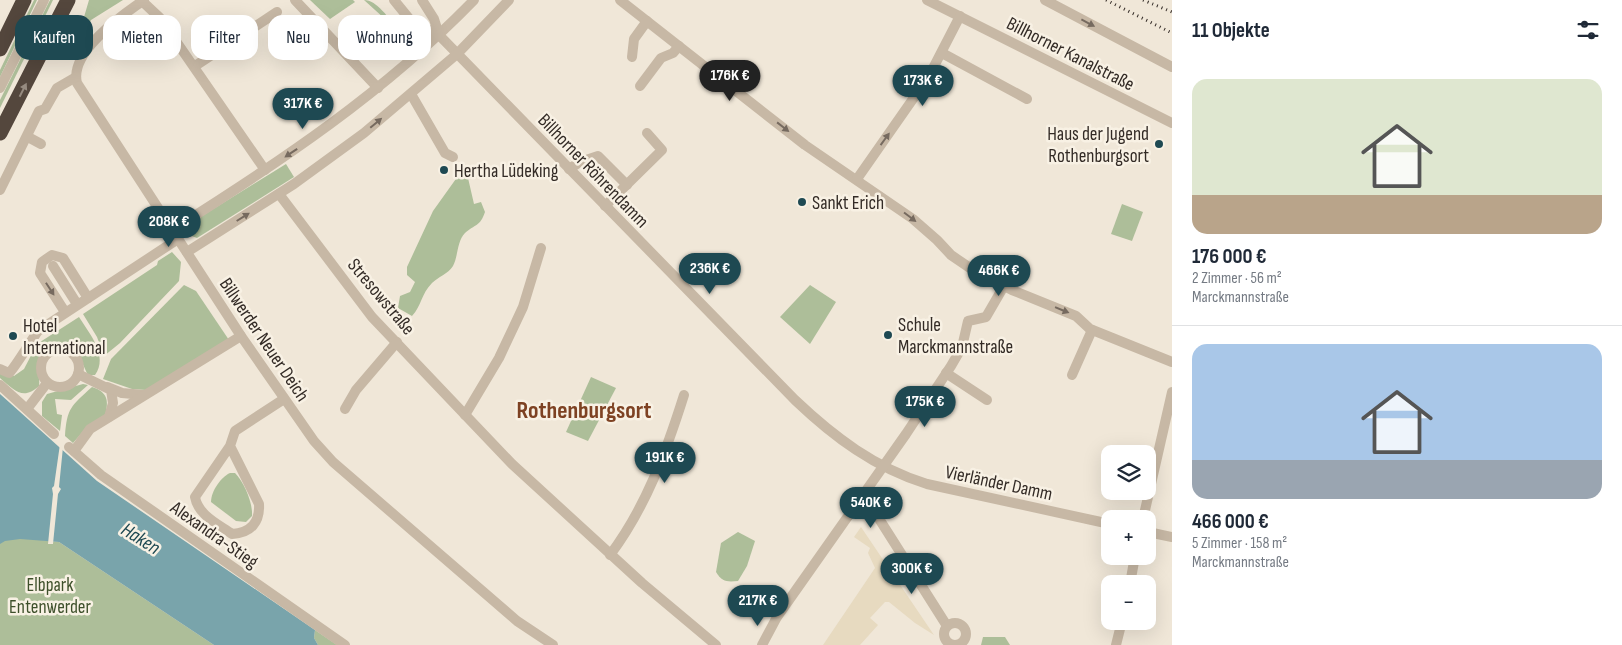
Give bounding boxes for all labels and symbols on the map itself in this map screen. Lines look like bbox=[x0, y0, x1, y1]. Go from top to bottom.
street label: Billhorner Kanalstraße bbox=[1003, 12, 1138, 96]
one-way arrow bbox=[1081, 19, 1096, 27]
pin: 176K € bbox=[689, 59, 771, 102]
pin: 173K € bbox=[882, 64, 964, 107]
one-way arrow bbox=[19, 82, 27, 97]
pin: 317K € bbox=[262, 88, 344, 130]
street label: Billhorner Röhrendamm bbox=[533, 109, 653, 233]
one-way arrow bbox=[369, 117, 381, 129]
one-way arrow bbox=[776, 121, 789, 132]
place label: Haus der Jugend Rothenburgsort bbox=[1047, 123, 1149, 168]
one-way arrow bbox=[880, 132, 890, 146]
marker: Haus der Jugend Rothenburgsort bbox=[1153, 138, 1165, 150]
one-way arrow bbox=[284, 148, 298, 158]
place label: Hertha Lüdeking bbox=[454, 160, 559, 183]
marker: Hertha Lüdeking bbox=[438, 164, 450, 176]
place label: Sankt Erich bbox=[812, 192, 884, 215]
marker: Sankt Erich bbox=[796, 196, 808, 208]
pin: 208K € bbox=[128, 206, 210, 248]
one-way arrow bbox=[236, 212, 249, 221]
one-way arrow bbox=[903, 212, 916, 223]
pin: 236K € bbox=[669, 252, 751, 295]
street label: Stresowstraße bbox=[342, 254, 419, 340]
pin: 466K € bbox=[958, 254, 1040, 297]
street label: Billwerder Neuer Deich bbox=[214, 274, 314, 406]
one-way arrow bbox=[45, 283, 55, 296]
one-way arrow bbox=[1055, 306, 1070, 314]
place label: Schule Marckmannstraße bbox=[898, 314, 1013, 359]
place label: Hotel International bbox=[23, 315, 105, 360]
marker: Schule Marckmannstraße bbox=[882, 329, 894, 341]
marker: Hotel International bbox=[7, 330, 19, 342]
pin: 175K € bbox=[884, 386, 966, 428]
district label: Rothenburgsort bbox=[517, 396, 651, 425]
pin: 191K € bbox=[624, 442, 706, 484]
street label: Vierländer Damm bbox=[943, 461, 1054, 506]
pin: 540K € bbox=[830, 486, 912, 529]
street label: Alexandra-Stieg bbox=[165, 496, 263, 574]
water label: Haken bbox=[117, 518, 164, 560]
pin: 300K € bbox=[871, 552, 953, 595]
park label: Elbpark Entenwerder bbox=[9, 574, 91, 619]
pin: 217K € bbox=[717, 584, 799, 627]

